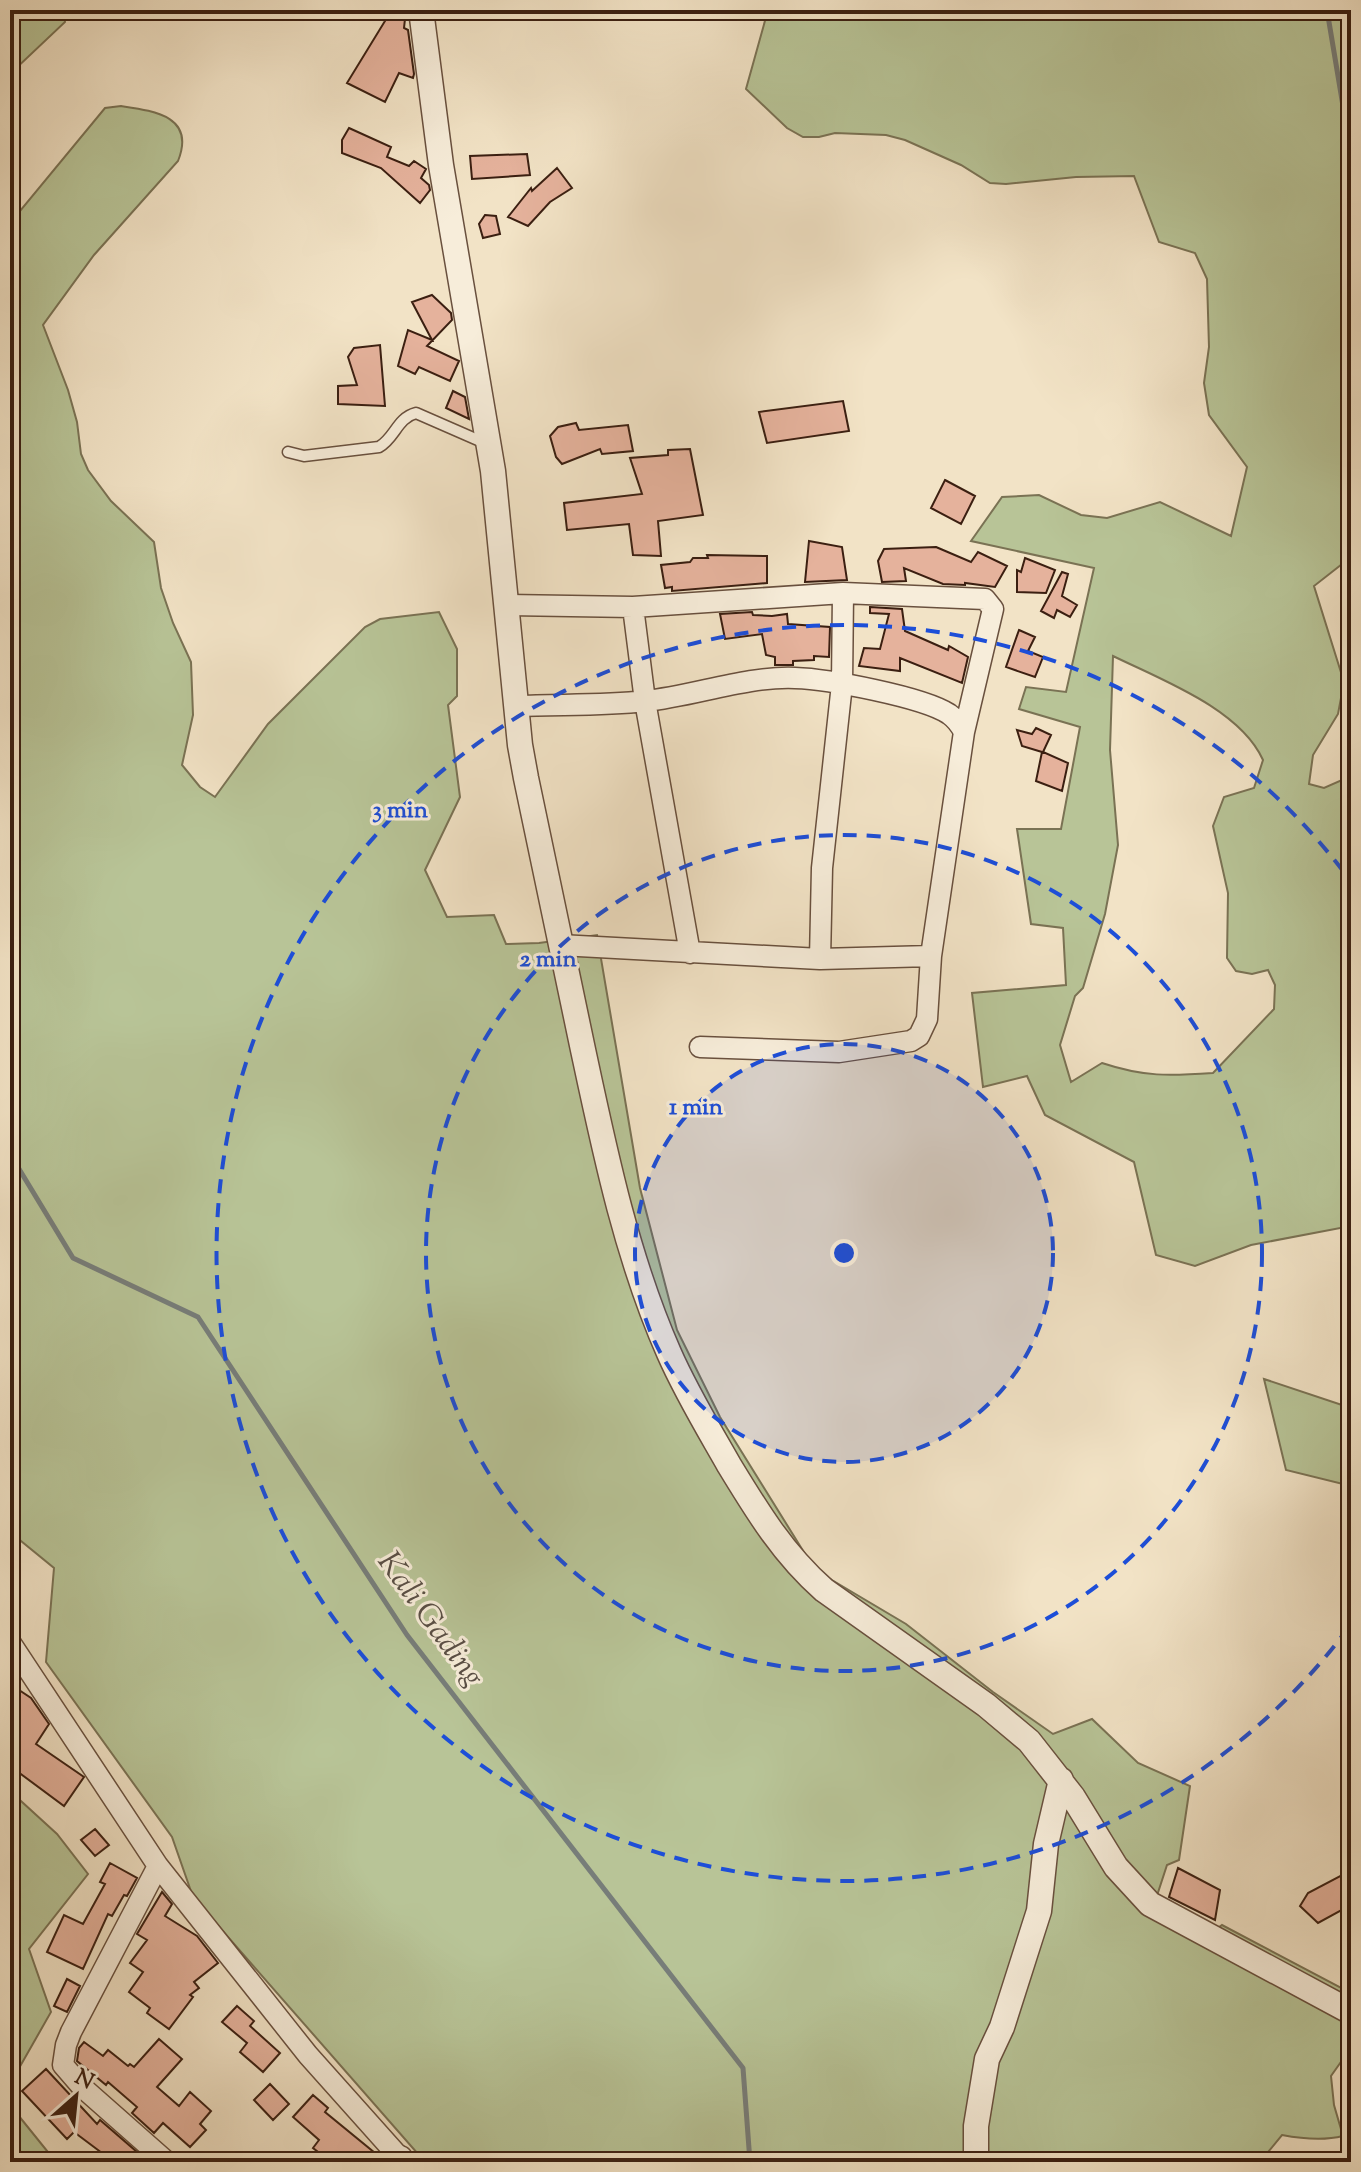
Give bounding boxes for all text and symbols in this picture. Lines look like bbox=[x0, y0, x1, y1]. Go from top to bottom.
text: 3 min bbox=[372, 794, 429, 828]
text: 2 min bbox=[519, 943, 577, 977]
text: 1 min bbox=[669, 1091, 724, 1125]
centre of rings bbox=[830, 1239, 858, 1267]
water label: Kali Gading bbox=[365, 1543, 495, 1697]
north arrow bbox=[36, 2056, 116, 2136]
text: N bbox=[69, 2063, 99, 2099]

